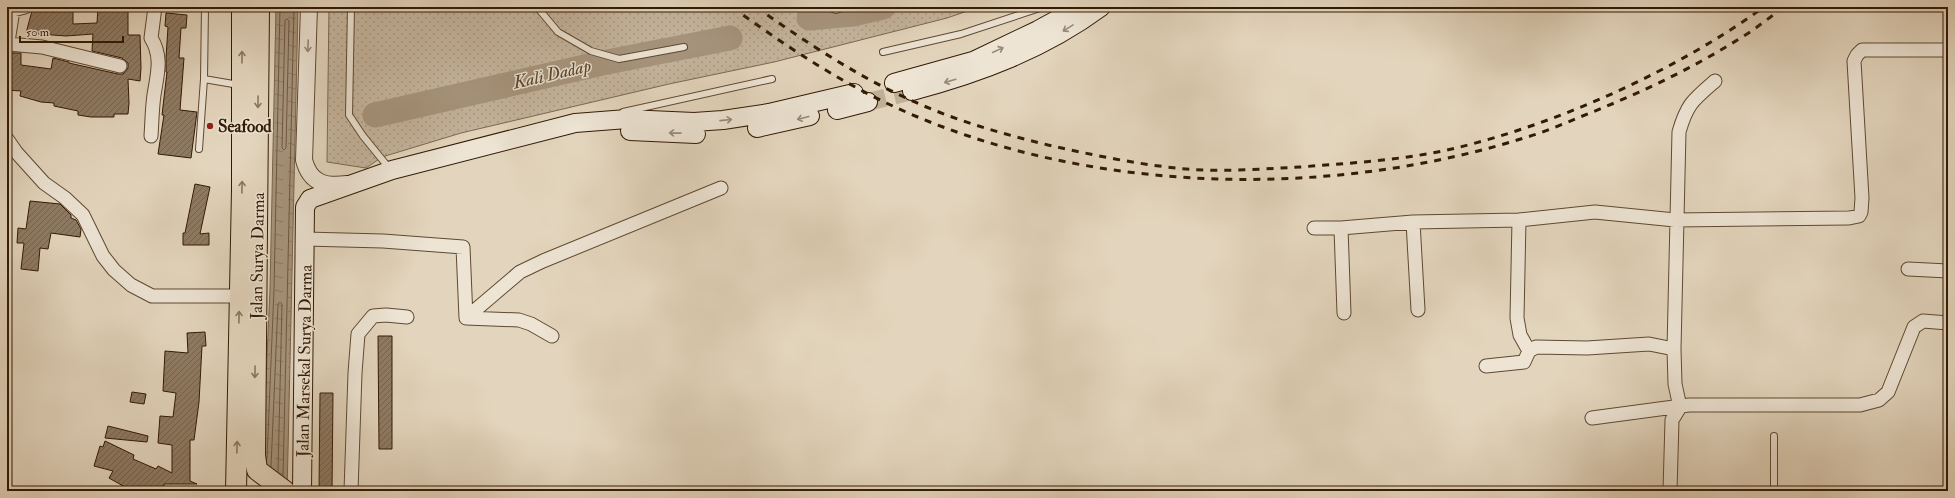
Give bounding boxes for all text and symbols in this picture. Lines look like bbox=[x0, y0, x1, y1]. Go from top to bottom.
scale bar bbox=[20, 18, 123, 44]
text: 50 m bbox=[26, 25, 50, 40]
one-way arrow bbox=[1062, 25, 1074, 33]
one-way arrow bbox=[304, 39, 312, 52]
one-way arrow bbox=[992, 46, 1004, 53]
one-way arrow bbox=[238, 51, 246, 64]
water label: Kali Dadap bbox=[510, 54, 594, 95]
one-way arrow bbox=[944, 78, 957, 85]
one-way arrow bbox=[254, 95, 262, 108]
one-way arrow bbox=[797, 115, 810, 122]
place label: Seafood bbox=[218, 116, 272, 137]
one-way arrow bbox=[719, 116, 732, 124]
marker: Seafood bbox=[205, 121, 215, 131]
one-way arrow bbox=[669, 129, 682, 137]
one-way arrow bbox=[238, 181, 246, 194]
street label: Jalan Surya Darma bbox=[246, 191, 270, 321]
street label: Jalan Marsekal Surya Darma bbox=[292, 264, 318, 458]
one-way arrow bbox=[235, 311, 243, 324]
one-way arrow bbox=[252, 365, 259, 378]
one-way arrow bbox=[233, 441, 241, 454]

